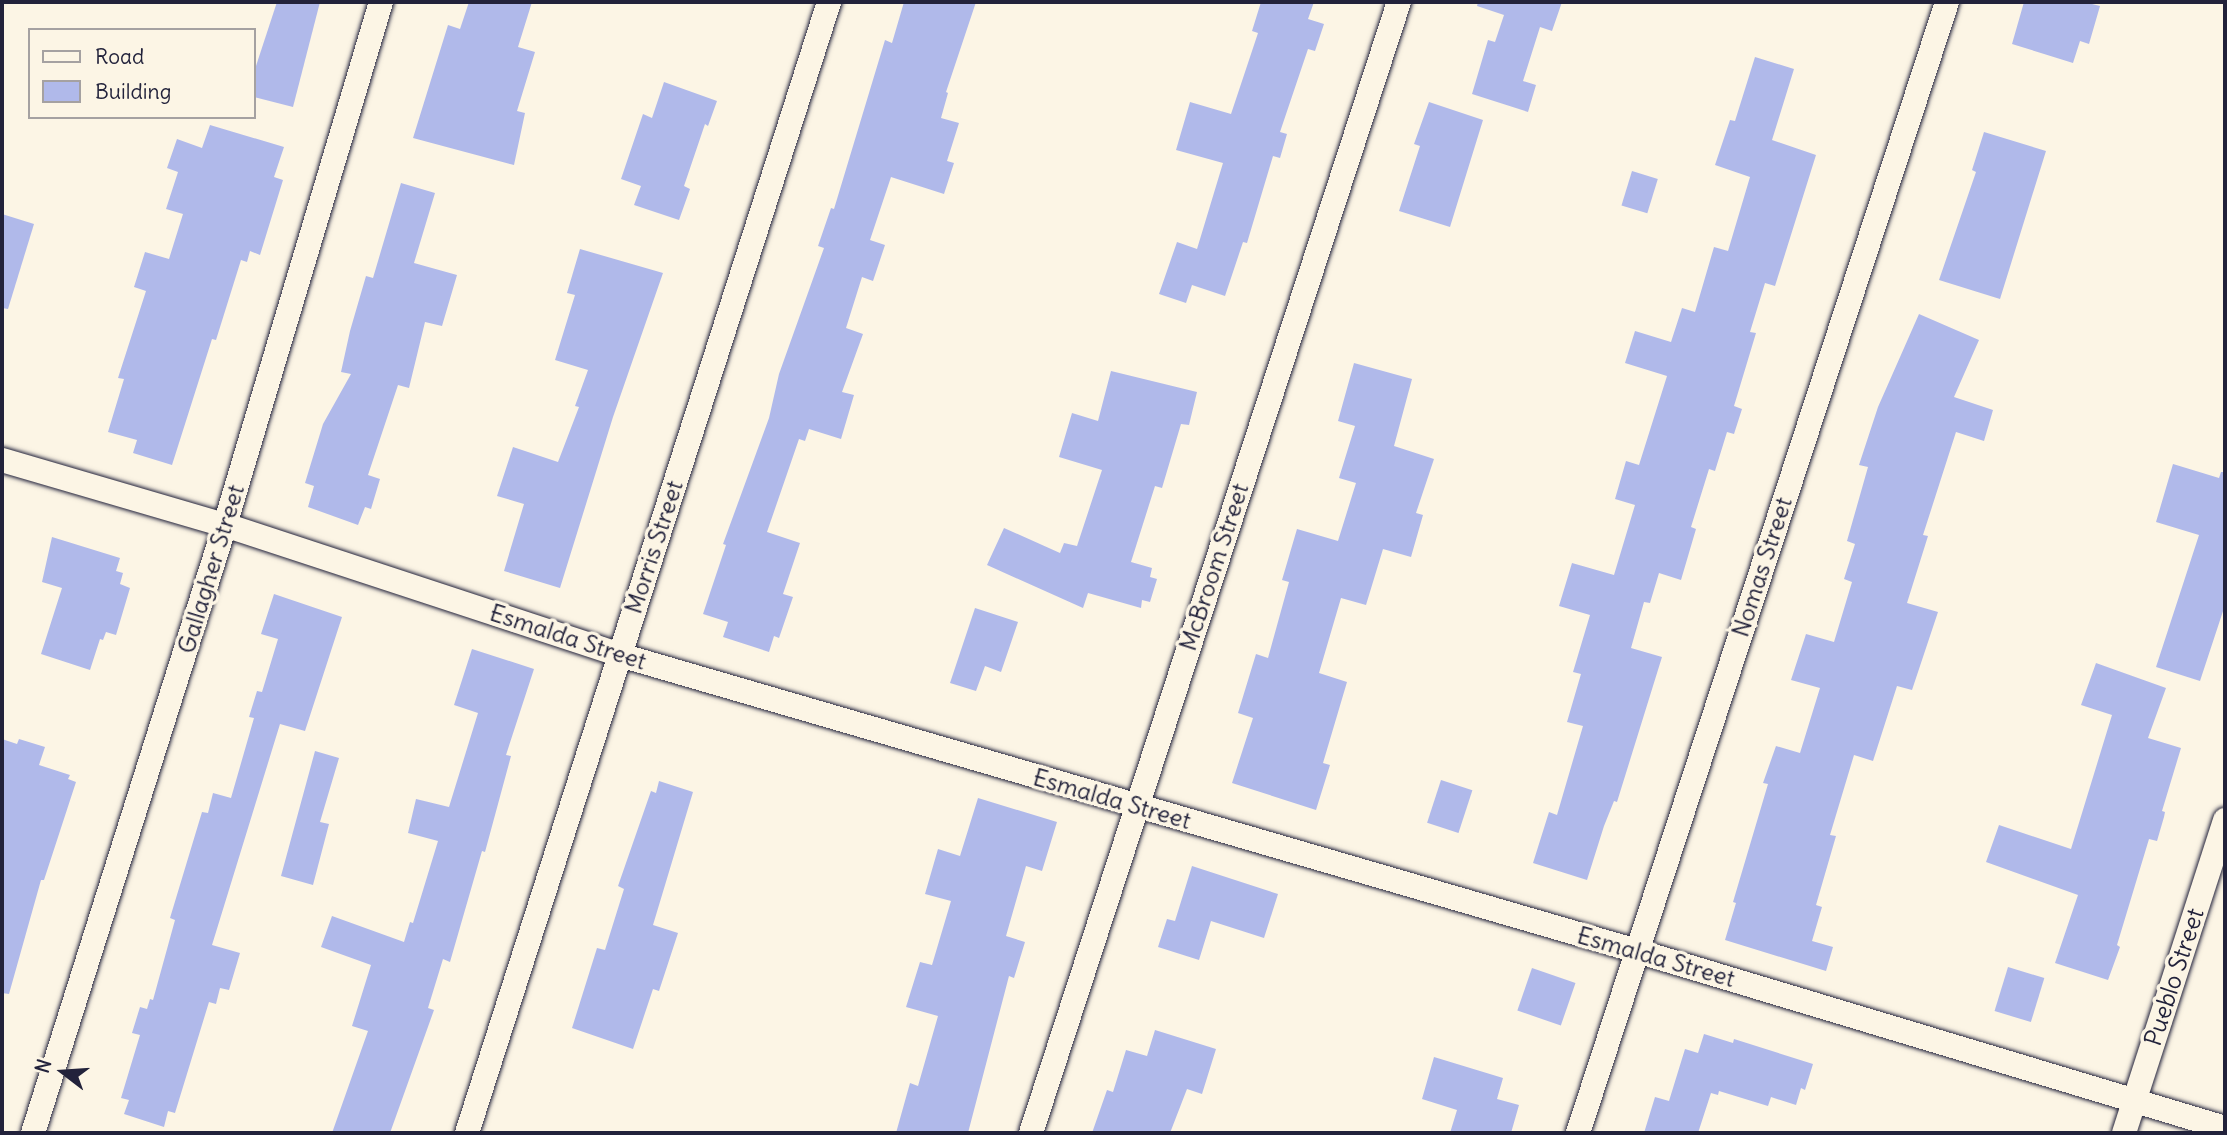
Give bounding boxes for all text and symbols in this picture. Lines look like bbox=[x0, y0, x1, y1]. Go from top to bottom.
legend bbox=[28, 28, 256, 119]
text: Road bbox=[95, 43, 144, 70]
text: Building bbox=[95, 78, 171, 105]
street label: Morris Street bbox=[619, 477, 689, 617]
street label: McBroom Street bbox=[1173, 480, 1255, 654]
street label: Gallagher Street bbox=[172, 481, 250, 657]
street label: Nomas Street bbox=[1726, 493, 1798, 641]
street label: Esmalda Street bbox=[486, 598, 650, 676]
street label: Esmalda Street bbox=[1030, 763, 1194, 835]
street label: Pueblo Street bbox=[2138, 904, 2210, 1050]
street label: Esmalda Street bbox=[1574, 921, 1738, 993]
north arrow bbox=[28, 1037, 98, 1107]
text: N bbox=[30, 1056, 56, 1076]

